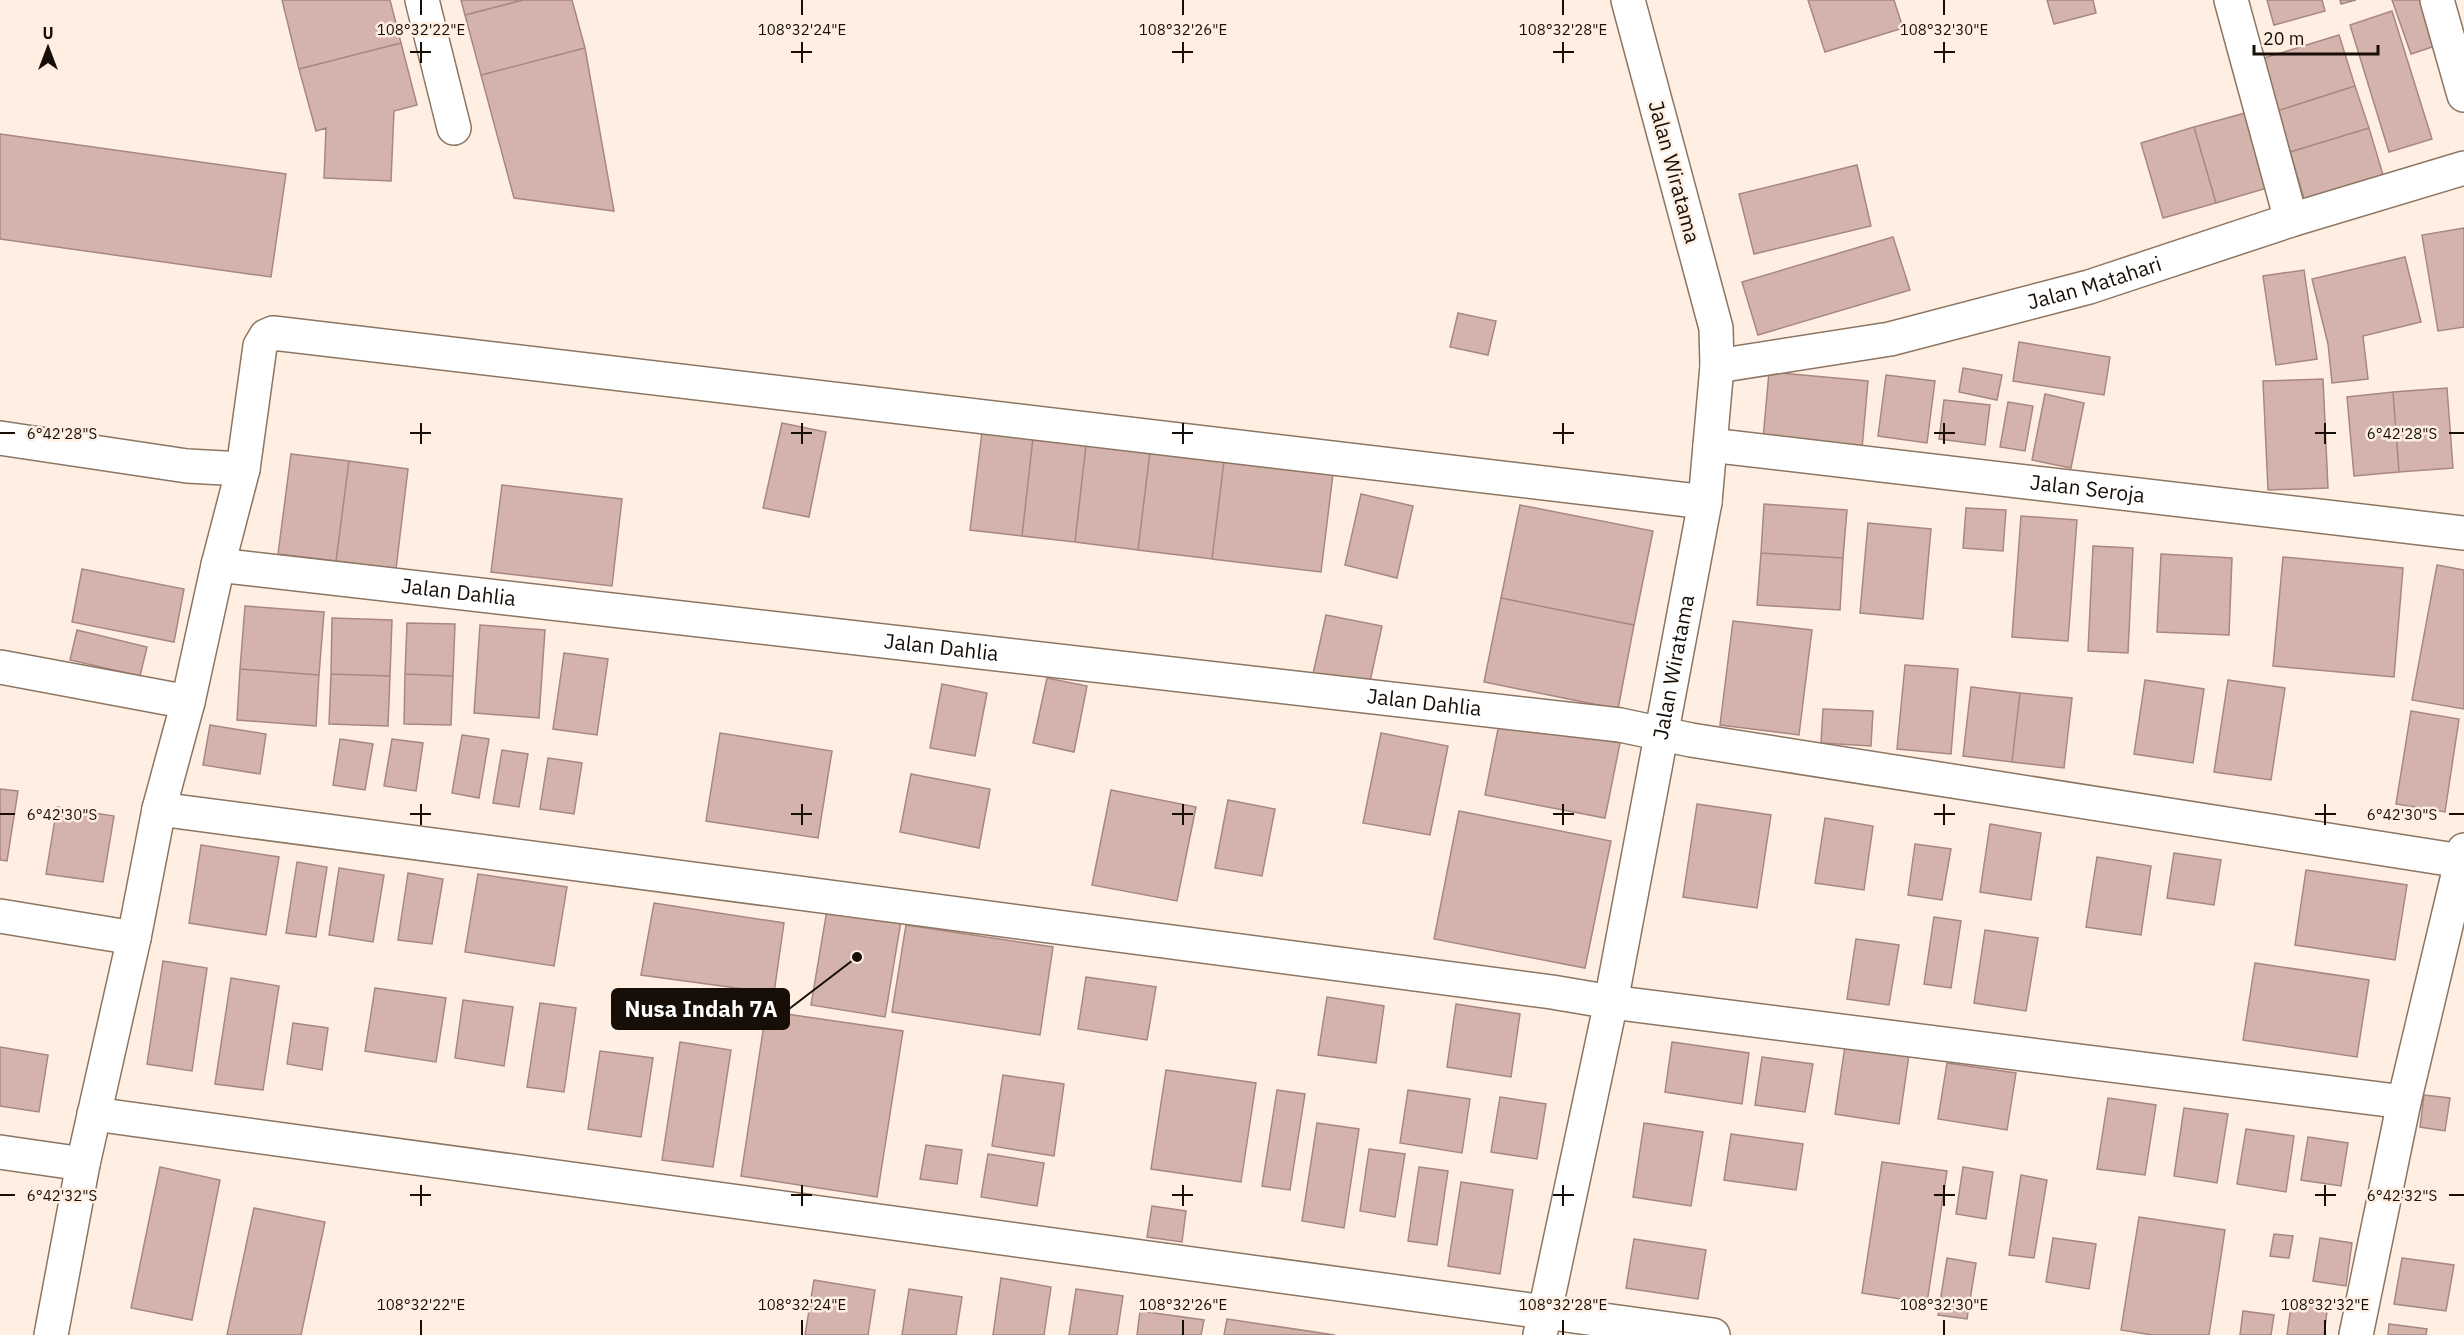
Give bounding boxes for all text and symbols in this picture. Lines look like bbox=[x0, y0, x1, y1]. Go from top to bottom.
north arrow bbox=[18, 18, 78, 78]
scale bar bbox=[2254, 18, 2378, 56]
text: 108°32'22"E bbox=[377, 20, 465, 39]
text: 108°32'24"E bbox=[758, 20, 846, 39]
text: 108°32'26"E bbox=[1139, 20, 1227, 39]
text: 108°32'28"E bbox=[1519, 20, 1607, 39]
text: 108°32'30"E bbox=[1900, 20, 1988, 39]
text: U bbox=[42, 23, 54, 43]
text: 20 m bbox=[2263, 27, 2305, 50]
street label: Jalan Wiratama bbox=[1642, 97, 1707, 246]
street label: Jalan Matahari bbox=[2024, 249, 2165, 316]
text: 6°42'28"S bbox=[27, 424, 97, 443]
text: 6°42'28"S bbox=[2367, 424, 2437, 443]
street label: Jalan Seroja bbox=[2029, 467, 2146, 509]
street label: Jalan Dahlia bbox=[400, 571, 517, 612]
street label: Jalan Wiratama bbox=[1646, 592, 1700, 742]
street label: Jalan Dahlia bbox=[883, 626, 1000, 667]
street label: Jalan Dahlia bbox=[1365, 681, 1483, 722]
text: 6°42'30"S bbox=[27, 805, 97, 824]
text: 6°42'30"S bbox=[2367, 805, 2437, 824]
callout: Nusa Indah 7A bbox=[612, 989, 789, 1029]
text: Nusa Indah 7A bbox=[625, 994, 777, 1023]
text: 6°42'32"S bbox=[27, 1186, 97, 1205]
text: 6°42'32"S bbox=[2367, 1186, 2437, 1205]
text: 108°32'22"E bbox=[377, 1295, 465, 1314]
text: 108°32'24"E bbox=[758, 1295, 846, 1314]
text: 108°32'26"E bbox=[1139, 1295, 1227, 1314]
text: 108°32'28"E bbox=[1519, 1295, 1607, 1314]
text: 108°32'30"E bbox=[1900, 1295, 1988, 1314]
text: 108°32'32"E bbox=[2281, 1295, 2369, 1314]

